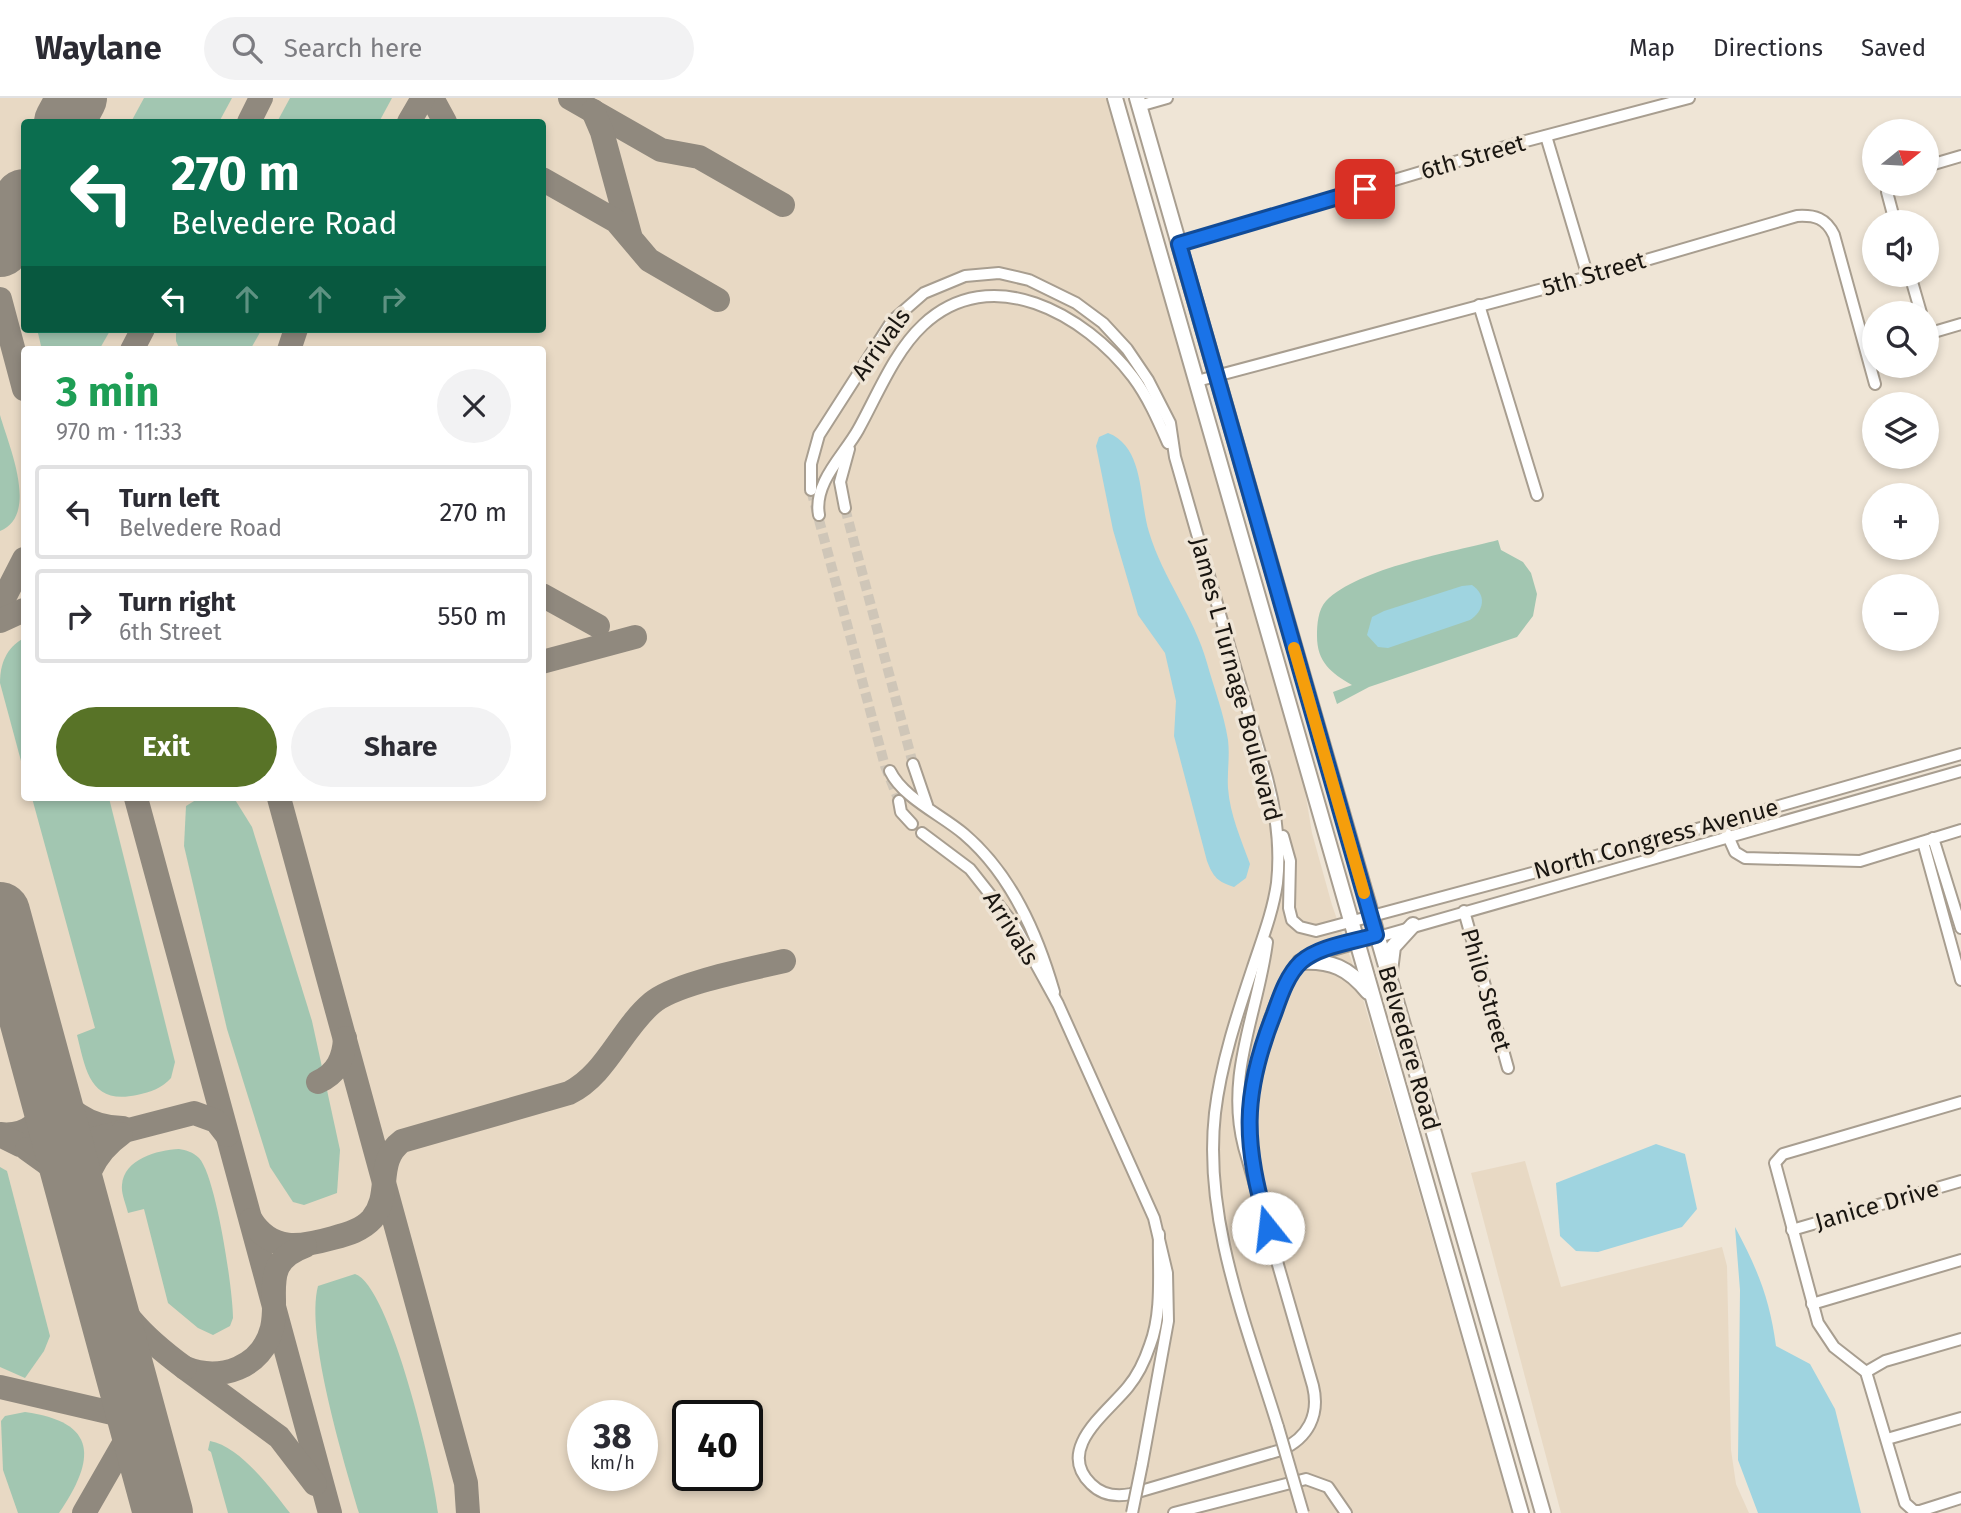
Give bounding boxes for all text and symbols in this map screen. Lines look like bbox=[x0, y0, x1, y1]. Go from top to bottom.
search box bbox=[204, 17, 694, 80]
text: Waylane bbox=[35, 28, 162, 68]
icon: search bbox=[228, 29, 266, 67]
text: Search here bbox=[284, 33, 423, 64]
text: Map bbox=[1629, 34, 1675, 62]
text: Directions bbox=[1713, 34, 1823, 62]
text: Saved bbox=[1861, 34, 1926, 62]
north arrow bbox=[1862, 119, 1939, 196]
map controls bbox=[1862, 119, 1939, 651]
street label: 6th Street bbox=[1418, 129, 1529, 185]
text: 270 m bbox=[171, 144, 300, 203]
icon: left bbox=[56, 147, 147, 238]
pin bbox=[1335, 159, 1395, 219]
icon: arrive bbox=[1346, 170, 1384, 208]
text: Belvedere Road bbox=[171, 204, 398, 242]
button: sound bbox=[1862, 210, 1939, 287]
street label: 5th Street bbox=[1539, 246, 1649, 302]
icon: left bbox=[155, 280, 193, 318]
icon: ahead bbox=[228, 280, 266, 318]
icon: ahead bbox=[301, 280, 339, 318]
icon: right bbox=[374, 280, 412, 318]
button: search bbox=[1862, 301, 1939, 378]
street label: Arrivals bbox=[846, 303, 916, 385]
text: 3 min bbox=[56, 367, 159, 417]
button: close bbox=[437, 369, 511, 443]
button: layers bbox=[1862, 392, 1939, 469]
text: 970 m · 11:33 bbox=[56, 418, 182, 446]
text: Turn left bbox=[119, 483, 220, 514]
button: + bbox=[1862, 483, 1939, 560]
icon: left bbox=[60, 493, 98, 531]
text: 270 m bbox=[439, 497, 507, 528]
text: Belvedere Road bbox=[119, 514, 282, 542]
street label: James L Turnage Boulevard bbox=[1185, 534, 1287, 824]
button: − bbox=[1862, 574, 1939, 651]
text: Turn right bbox=[119, 587, 236, 618]
icon: right bbox=[60, 597, 98, 635]
text: 550 m bbox=[437, 601, 507, 632]
text: 6th Street bbox=[119, 618, 222, 646]
button: Exit bbox=[56, 707, 277, 787]
button: Share bbox=[291, 707, 511, 787]
street label: North Congress Avenue bbox=[1531, 793, 1781, 885]
street label: Arrivals bbox=[978, 886, 1044, 970]
street label: Philo Street bbox=[1455, 925, 1517, 1055]
street label: Belvedere Road bbox=[1372, 962, 1446, 1134]
street label: Janice Drive bbox=[1812, 1174, 1942, 1236]
position arrow bbox=[1231, 1191, 1305, 1265]
speed limit sign: 40 bbox=[672, 1400, 763, 1491]
text: 38 bbox=[593, 1415, 632, 1457]
text: km/h bbox=[590, 1452, 635, 1474]

